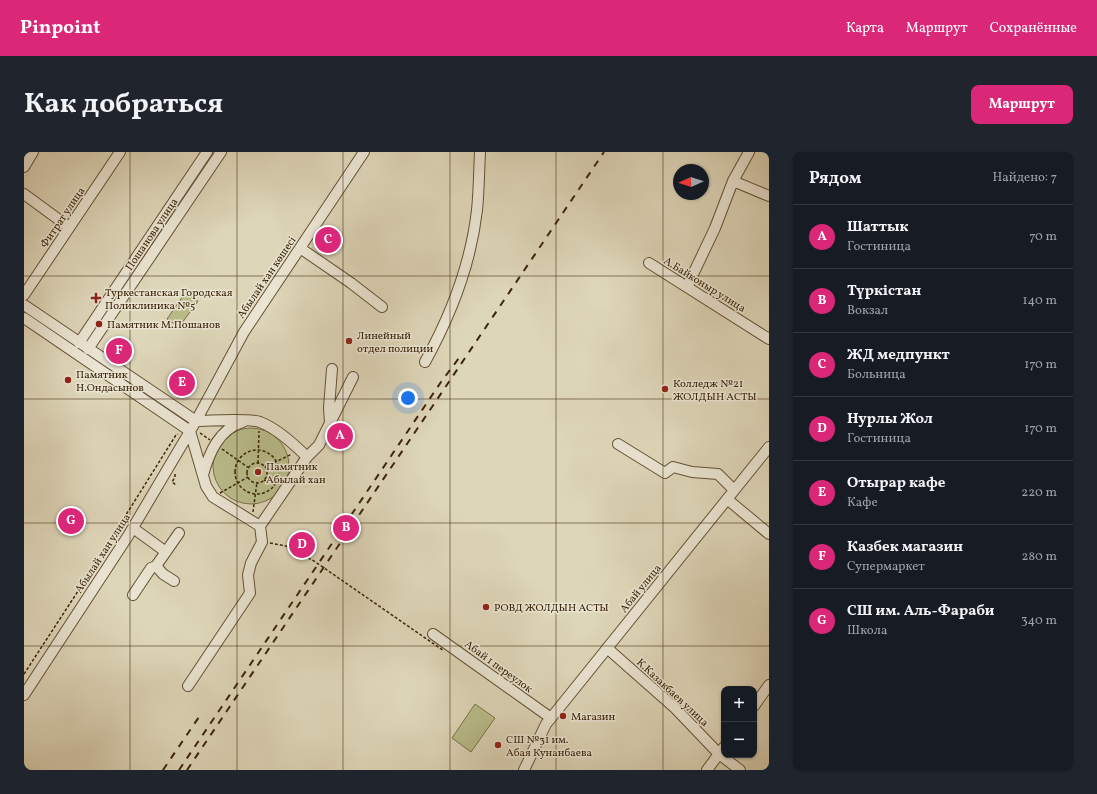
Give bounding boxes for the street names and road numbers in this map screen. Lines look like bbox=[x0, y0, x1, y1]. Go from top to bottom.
street label: Фитрат улица bbox=[37, 184, 89, 251]
street label: Пошанова улица bbox=[122, 195, 182, 274]
street label: Абылай хан көшесі bbox=[234, 234, 300, 322]
street label: А.Байконыр улица bbox=[660, 254, 749, 317]
street label: Абылай хан улица bbox=[72, 511, 135, 597]
street label: Абай улица bbox=[617, 561, 666, 616]
street label: Абай 1 переулок bbox=[461, 637, 535, 697]
street label: К.Казакбаев улица bbox=[633, 656, 712, 731]

